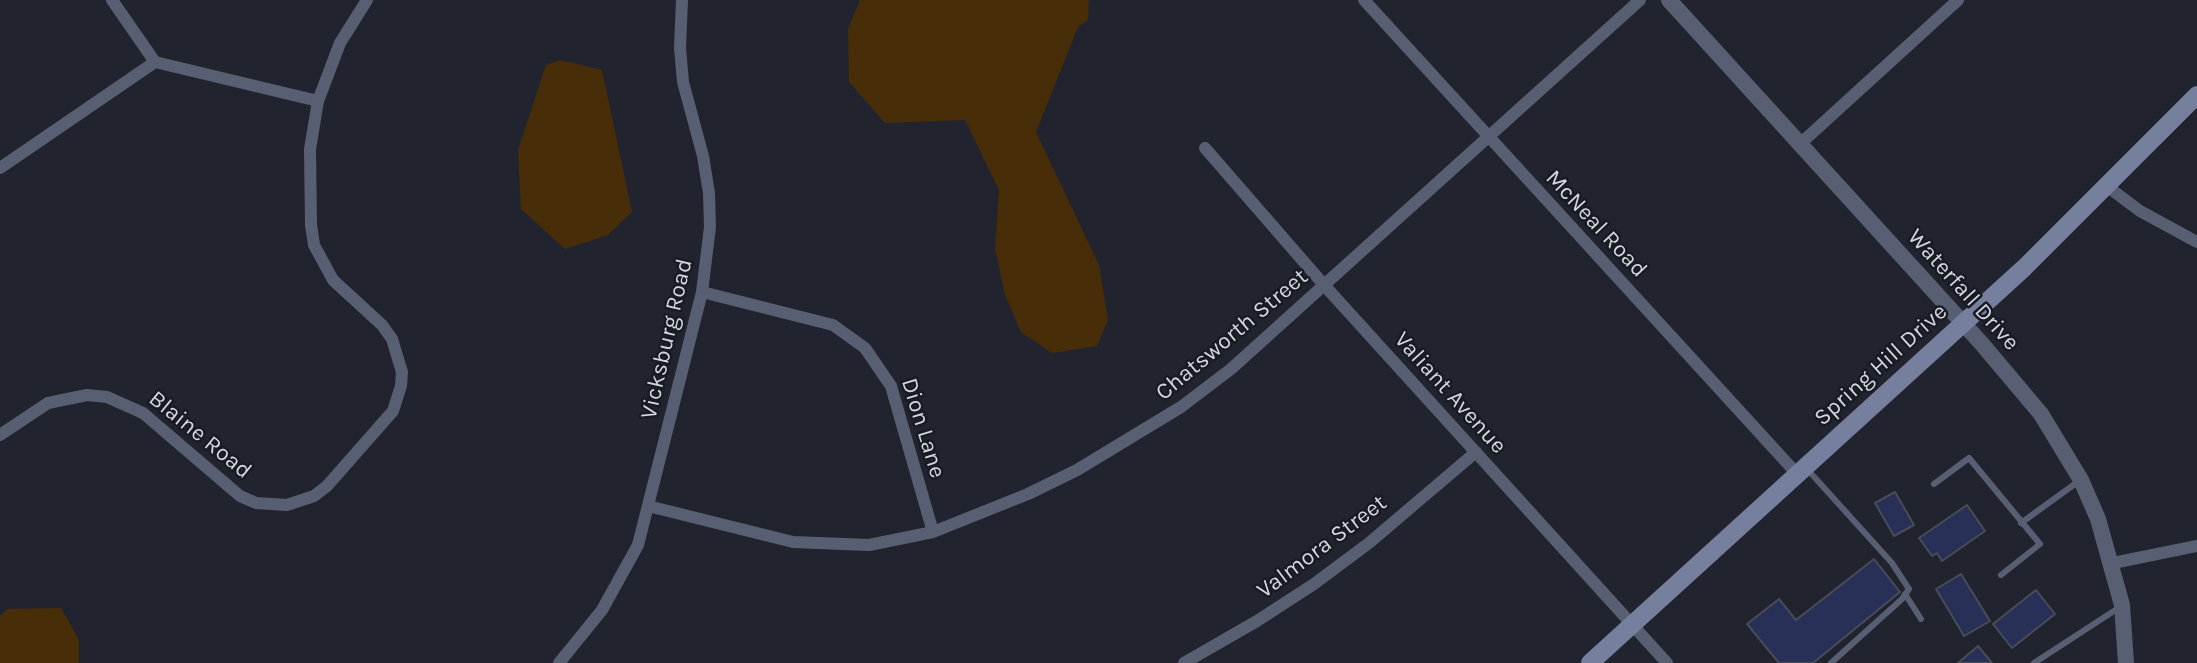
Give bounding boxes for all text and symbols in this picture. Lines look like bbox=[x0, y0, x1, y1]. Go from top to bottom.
street label: McNeal Road bbox=[1539, 165, 1653, 283]
street label: Waterfall Drive bbox=[1901, 224, 2025, 356]
street label: Vicksburg Road bbox=[635, 256, 699, 422]
street label: Chatsworth Street bbox=[1150, 263, 1314, 407]
street label: Spring Hill Drive bbox=[1809, 298, 1953, 432]
street label: Valiant Avenue bbox=[1388, 326, 1512, 460]
street label: Dion Lane bbox=[895, 375, 951, 481]
street label: Blaine Road bbox=[143, 385, 257, 485]
street label: Valmora Street bbox=[1252, 489, 1392, 605]

